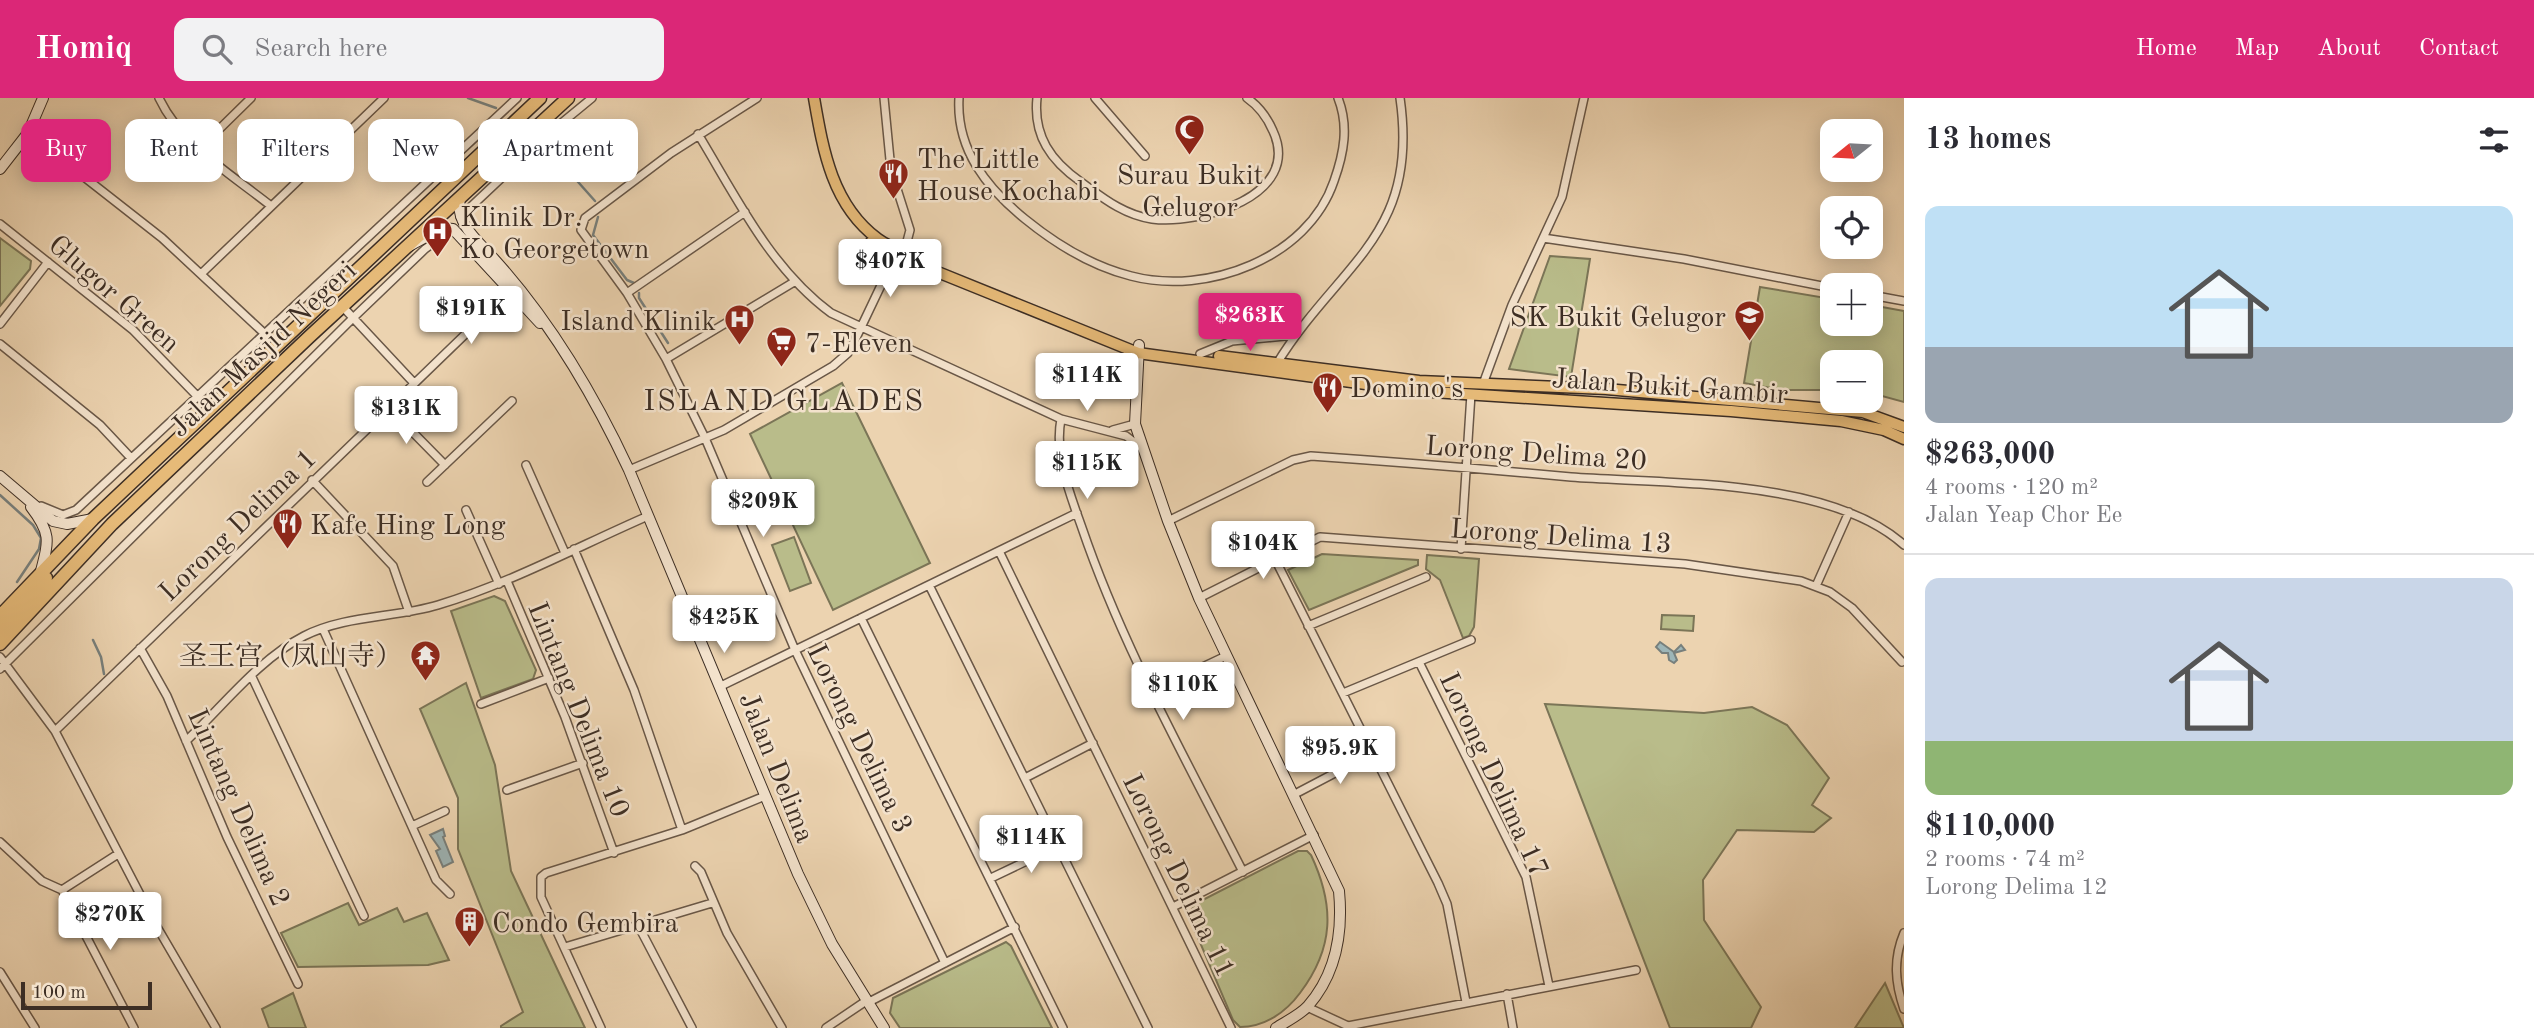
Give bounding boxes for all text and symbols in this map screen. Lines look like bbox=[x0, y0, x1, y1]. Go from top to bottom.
search box bbox=[174, 18, 664, 81]
icon: search bbox=[198, 30, 236, 68]
text: Homiq bbox=[35, 33, 132, 66]
text: Search here bbox=[254, 36, 387, 62]
text: Home bbox=[2136, 37, 2197, 61]
text: Map bbox=[2235, 37, 2279, 61]
text: About bbox=[2317, 37, 2381, 61]
text: Contact bbox=[2419, 37, 2499, 61]
mosque icon: Surau Bukit Gelugor bbox=[1173, 113, 1207, 157]
chip: Buy bbox=[21, 119, 111, 182]
chip: Rent bbox=[125, 119, 223, 182]
chip: Filters bbox=[237, 119, 354, 182]
chip: New bbox=[368, 119, 464, 182]
chip: Apartment bbox=[478, 119, 638, 182]
north arrow bbox=[1820, 119, 1883, 182]
map controls bbox=[1820, 119, 1883, 413]
icon: filters bbox=[2475, 121, 2513, 159]
text: 13 homes bbox=[1925, 125, 2051, 155]
place label: The Little House Kochabi bbox=[917, 147, 1099, 207]
restaurant icon: The Little House Kochabi bbox=[877, 157, 911, 201]
place label: Surau Bukit Gelugor bbox=[1117, 163, 1263, 223]
button: locate bbox=[1820, 196, 1883, 259]
place label: Klinik Dr. Ko Georgetown bbox=[460, 205, 649, 265]
hospital icon: Klinik Dr. Ko Georgetown bbox=[420, 215, 454, 259]
street label: Glugor Green bbox=[42, 231, 184, 359]
pin: $407K bbox=[841, 240, 939, 299]
text: $407K bbox=[854, 250, 926, 273]
icon: home bbox=[2156, 251, 2282, 377]
street label: Jalan Masjid Negeri bbox=[166, 257, 363, 443]
button: + bbox=[1820, 273, 1883, 336]
pin: $191K bbox=[422, 286, 520, 346]
pin: $263K bbox=[1201, 294, 1299, 353]
text: $191K bbox=[435, 297, 507, 320]
school or university icon: SK Bukit Gelugor bbox=[1732, 299, 1766, 343]
hospital icon: Island Klinik bbox=[722, 303, 756, 347]
text: $263K bbox=[1214, 304, 1286, 327]
place label: SK Bukit Gelugor bbox=[1510, 305, 1726, 333]
place label: Island Klinik bbox=[560, 309, 716, 337]
supermarket icon: 7-Eleven bbox=[765, 325, 799, 369]
place label: 7-Eleven bbox=[805, 331, 913, 359]
button: − bbox=[1820, 350, 1883, 413]
pin: $114K bbox=[1038, 354, 1136, 413]
text: $114K bbox=[1051, 364, 1123, 387]
street label: Jalan Bukit Gambir bbox=[1551, 366, 1789, 410]
restaurant icon: Domino's bbox=[1310, 370, 1344, 414]
place label: Domino's bbox=[1350, 376, 1463, 404]
pin: $131K bbox=[357, 386, 455, 446]
district label: ISLAND GLADES bbox=[643, 387, 925, 417]
text: $131K bbox=[370, 397, 442, 420]
street label: Lorong Delima 20 bbox=[1424, 433, 1648, 477]
text: $263,000 bbox=[1925, 440, 2055, 470]
pin: $115K bbox=[1038, 442, 1136, 501]
street label: Lorong Delima 1 bbox=[155, 445, 323, 608]
text: $115K bbox=[1051, 452, 1123, 475]
text: 4 rooms · 120 m² bbox=[1925, 476, 2098, 499]
pin: $209K bbox=[714, 480, 812, 539]
text: $209K bbox=[727, 490, 799, 513]
text: Jalan Yeap Chor Ee bbox=[1925, 504, 2122, 527]
restaurant icon: Kafe Hing Long bbox=[270, 507, 304, 551]
place label: Kafe Hing Long bbox=[310, 513, 506, 541]
street label: Lorong Delima 13 bbox=[1449, 516, 1673, 560]
pin: $104K bbox=[1214, 522, 1312, 581]
text: $104K bbox=[1227, 532, 1299, 555]
pin: $425K bbox=[675, 596, 773, 655]
street label: Lintang Delima 10 bbox=[521, 599, 633, 822]
text: $425K bbox=[688, 606, 760, 629]
icon: home bbox=[2156, 623, 2282, 749]
temple icon: 圣王宫（凤山寺） bbox=[409, 638, 443, 682]
place label: 圣王宫（凤山寺） bbox=[179, 641, 403, 672]
street label: Lorong Delima 3 bbox=[801, 641, 916, 838]
pin: $110K bbox=[1134, 662, 1232, 722]
street label: Lorong Delima 17 bbox=[1433, 669, 1552, 882]
text: $110K bbox=[1147, 673, 1219, 696]
street label: Jalan Delima bbox=[732, 689, 818, 847]
street label: Lintang Delima 2 bbox=[181, 705, 293, 911]
pin: $95.9K bbox=[1283, 726, 1397, 786]
text: $95.9K bbox=[1301, 737, 1379, 760]
street label: Lorong Delima 11 bbox=[1116, 770, 1239, 982]
text: $110,000 bbox=[1925, 812, 2055, 842]
pin: $114K bbox=[982, 816, 1080, 875]
text: $114K bbox=[995, 826, 1067, 849]
text: 2 rooms · 74 m² bbox=[1925, 848, 2085, 871]
text: Lorong Delima 12 bbox=[1925, 876, 2108, 899]
pin: $270K bbox=[61, 892, 159, 952]
text: $270K bbox=[74, 903, 146, 926]
building icon: Condo Gembira bbox=[452, 905, 486, 949]
place label: Condo Gembira bbox=[492, 911, 679, 939]
scale bar bbox=[21, 979, 152, 1011]
text: 100 m bbox=[32, 984, 85, 1003]

